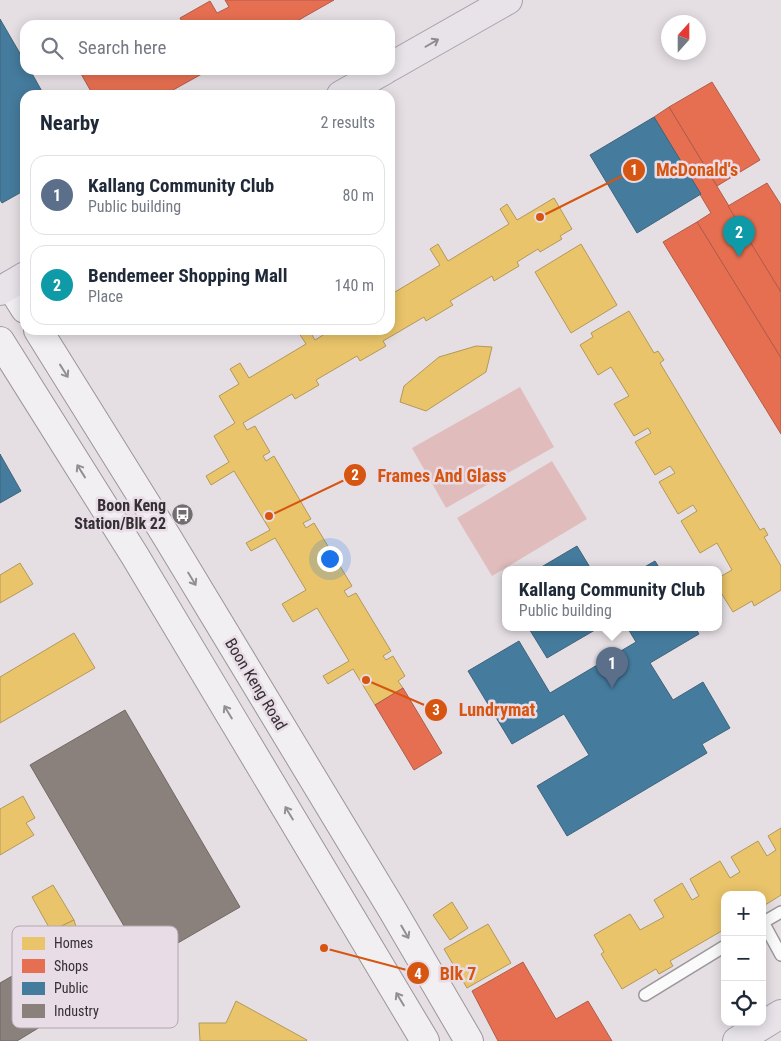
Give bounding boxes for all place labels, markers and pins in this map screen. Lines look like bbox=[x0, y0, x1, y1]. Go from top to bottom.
callout: McDonald's bbox=[621, 153, 748, 186]
pin: 2 bbox=[723, 216, 755, 257]
callout: Frames And Glass bbox=[343, 459, 517, 492]
place label: Boon Keng Station/Blk 22 bbox=[74, 496, 166, 533]
bus stop icon: Boon Keng Station/Blk 22 bbox=[170, 502, 194, 526]
pin: 1 bbox=[596, 647, 628, 688]
callout: Lundrymat bbox=[424, 693, 546, 726]
callout: Blk 7 bbox=[405, 957, 487, 990]

